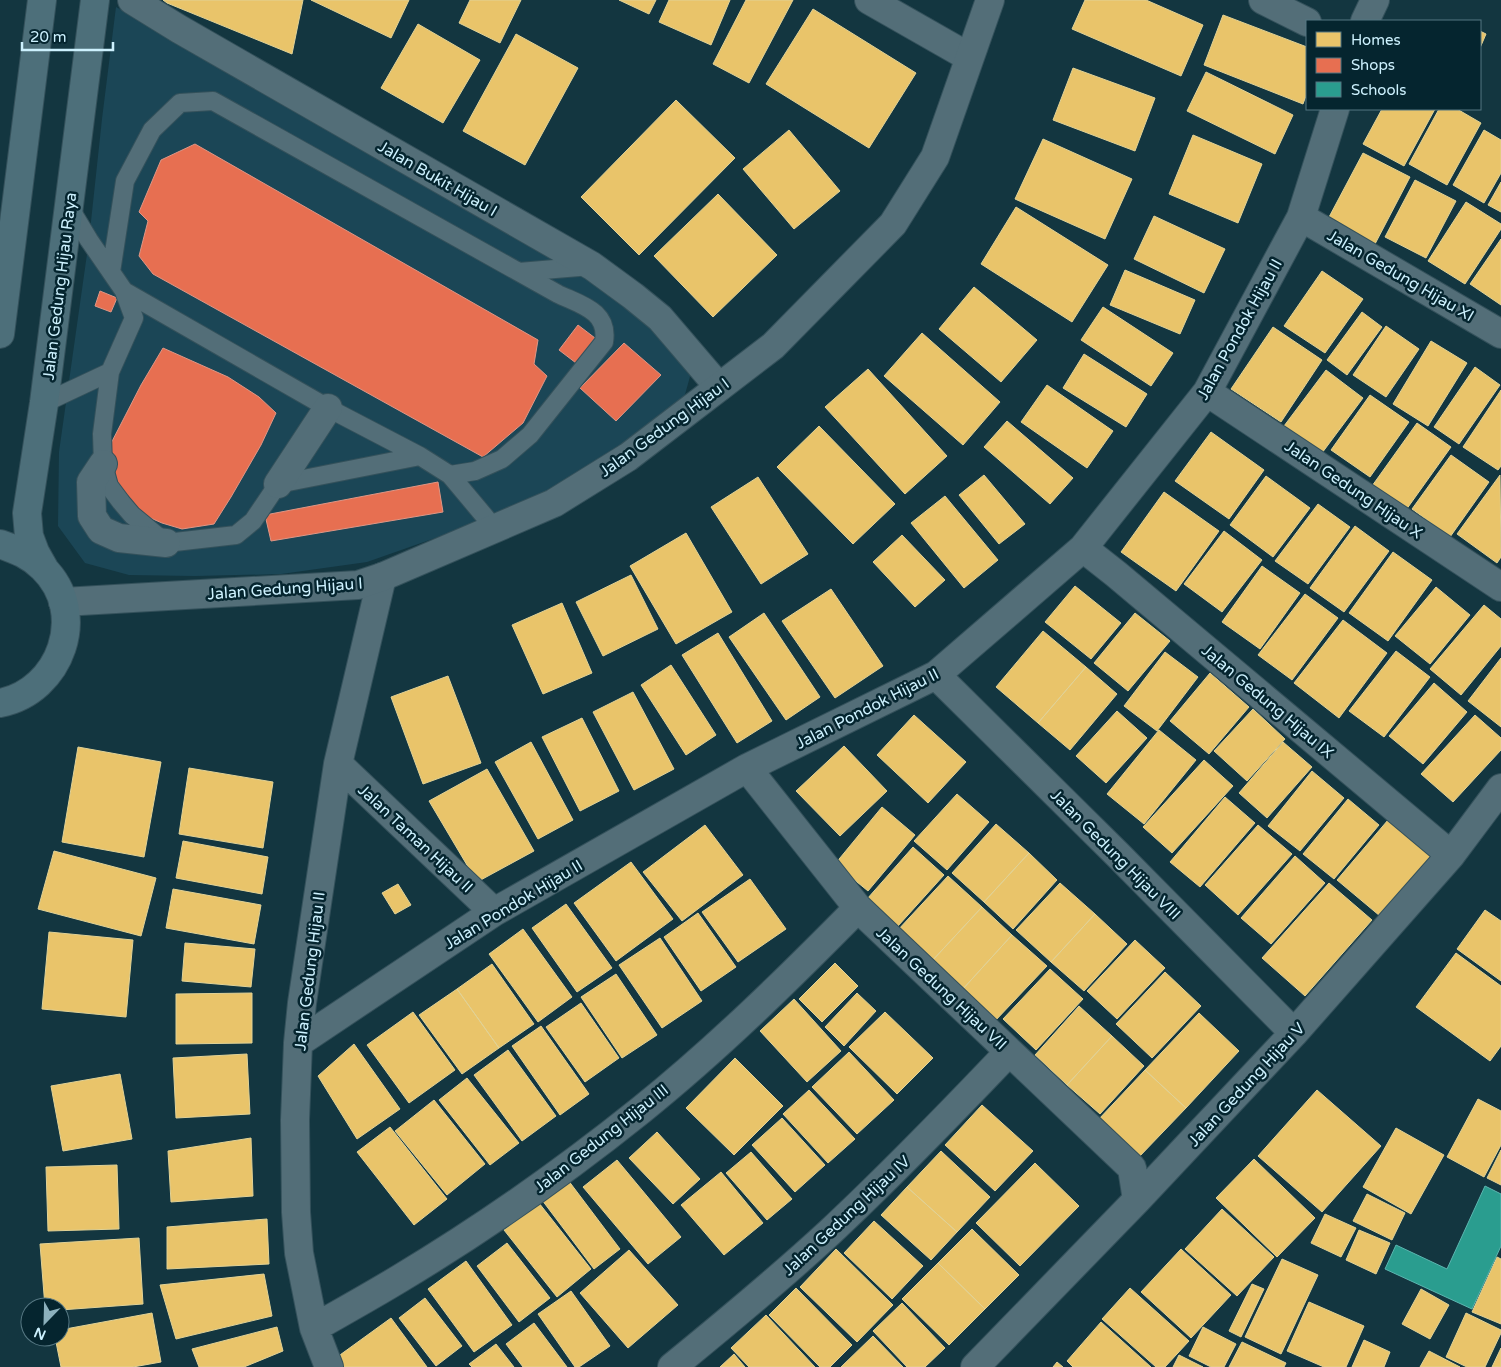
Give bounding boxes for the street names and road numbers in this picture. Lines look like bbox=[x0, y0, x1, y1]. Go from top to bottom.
street label: Jalan Bukit Hijau I bbox=[374, 137, 501, 221]
street label: Jalan Gedung Hijau Raya bbox=[39, 191, 81, 381]
street label: Jalan Gedung Hijau XI bbox=[1323, 226, 1478, 326]
street label: Jalan Pondok Hijau II bbox=[1193, 256, 1287, 403]
street label: Jalan Gedung Hijau I bbox=[596, 374, 733, 482]
street label: Jalan Gedung Hijau X bbox=[1281, 436, 1426, 544]
street label: Jalan Gedung Hijau I bbox=[207, 574, 363, 604]
street label: Jalan Gedung Hijau IX bbox=[1197, 641, 1338, 763]
street label: Jalan Pondok Hijau II bbox=[793, 664, 942, 754]
street label: Jalan Taman Hijau II bbox=[354, 780, 477, 897]
street label: Jalan Gedung Hijau VIII bbox=[1046, 785, 1185, 924]
street label: Jalan Pondok Hijau II bbox=[441, 856, 586, 954]
street label: Jalan Gedung Hijau II bbox=[290, 890, 330, 1052]
street label: Jalan Gedung Hijau VII bbox=[872, 923, 1011, 1054]
street label: Jalan Gedung Hijau V bbox=[1184, 1019, 1309, 1151]
street label: Jalan Gedung Hijau III bbox=[531, 1080, 673, 1197]
street label: Jalan Gedung Hijau IV bbox=[779, 1152, 915, 1280]

